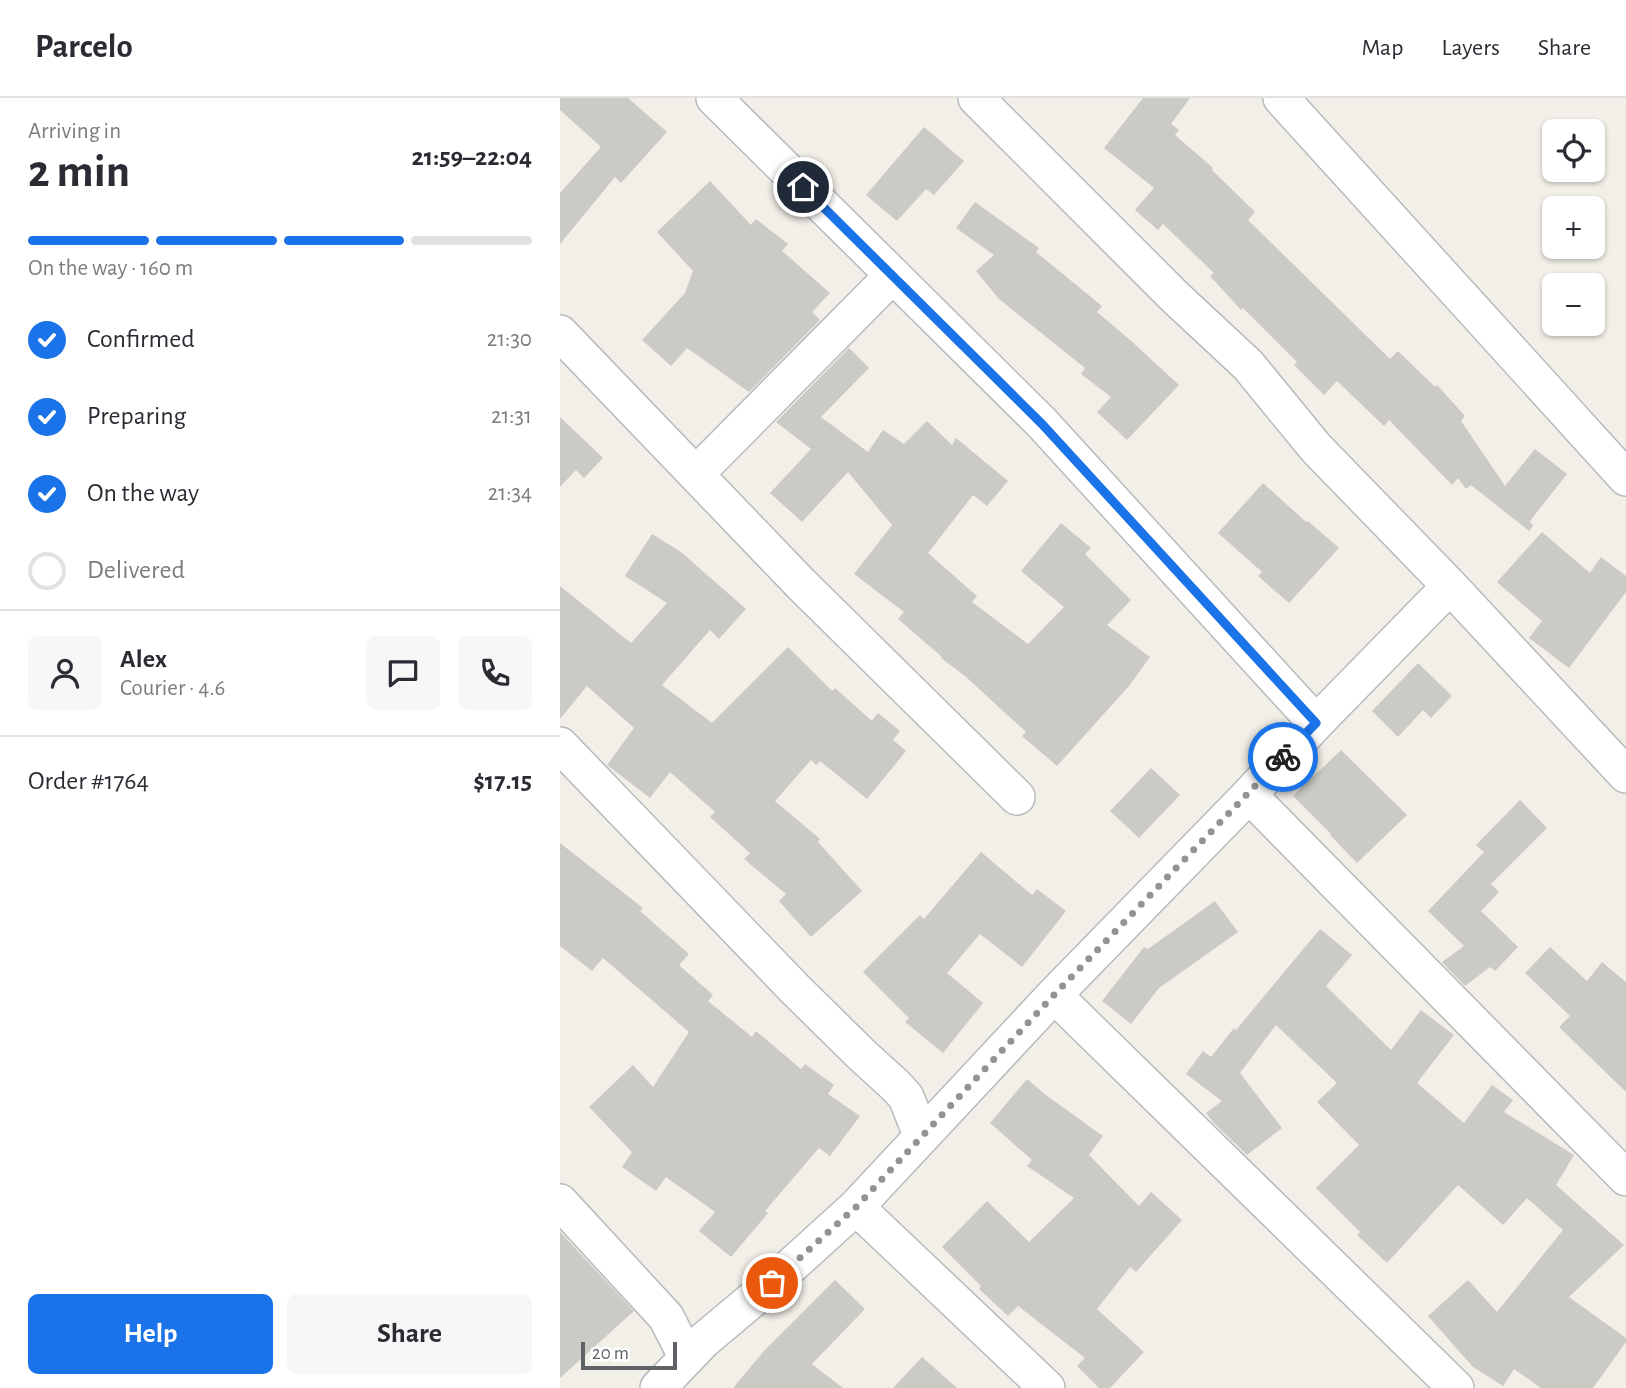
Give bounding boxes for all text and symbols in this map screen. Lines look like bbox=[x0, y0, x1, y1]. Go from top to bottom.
text: Parcelo bbox=[35, 31, 133, 64]
text: Map bbox=[1361, 36, 1403, 60]
text: Layers bbox=[1441, 36, 1500, 60]
text: Share bbox=[1538, 36, 1591, 60]
map controls bbox=[1542, 119, 1605, 336]
button: locate bbox=[1542, 119, 1605, 182]
text: Arriving in bbox=[28, 120, 121, 143]
text: 21:59–22:04 bbox=[412, 144, 532, 170]
text: 2 min bbox=[28, 149, 130, 195]
pin bbox=[773, 157, 833, 217]
icon: home bbox=[784, 168, 822, 206]
button: + bbox=[1542, 196, 1605, 259]
text: On the way · 160 m bbox=[28, 257, 193, 280]
button: − bbox=[1542, 273, 1605, 336]
icon: check bbox=[28, 321, 66, 359]
text: Confirmed bbox=[87, 326, 195, 352]
text: 21:30 bbox=[487, 328, 532, 351]
icon: check bbox=[28, 398, 66, 436]
text: Preparing bbox=[87, 403, 186, 429]
text: 21:31 bbox=[491, 405, 532, 428]
icon: check bbox=[28, 475, 66, 513]
text: On the way bbox=[87, 480, 199, 506]
text: 21:34 bbox=[488, 482, 532, 505]
text: Delivered bbox=[87, 557, 185, 583]
button: person bbox=[28, 636, 102, 710]
button: chat bbox=[366, 636, 440, 710]
button: phone bbox=[458, 636, 532, 710]
text: Alex bbox=[120, 646, 167, 672]
text: Courier · 4.6 bbox=[120, 677, 225, 700]
courier bbox=[1248, 722, 1318, 792]
icon: bike bbox=[1264, 738, 1302, 776]
text: Order #1764 bbox=[28, 768, 149, 794]
text: $17.15 bbox=[473, 768, 532, 794]
pin bbox=[742, 1253, 802, 1313]
icon: bag bbox=[753, 1264, 791, 1302]
button: Help bbox=[28, 1294, 273, 1374]
button: Share bbox=[287, 1294, 532, 1374]
scale bar bbox=[581, 1339, 677, 1371]
text: 20 m bbox=[592, 1344, 629, 1363]

